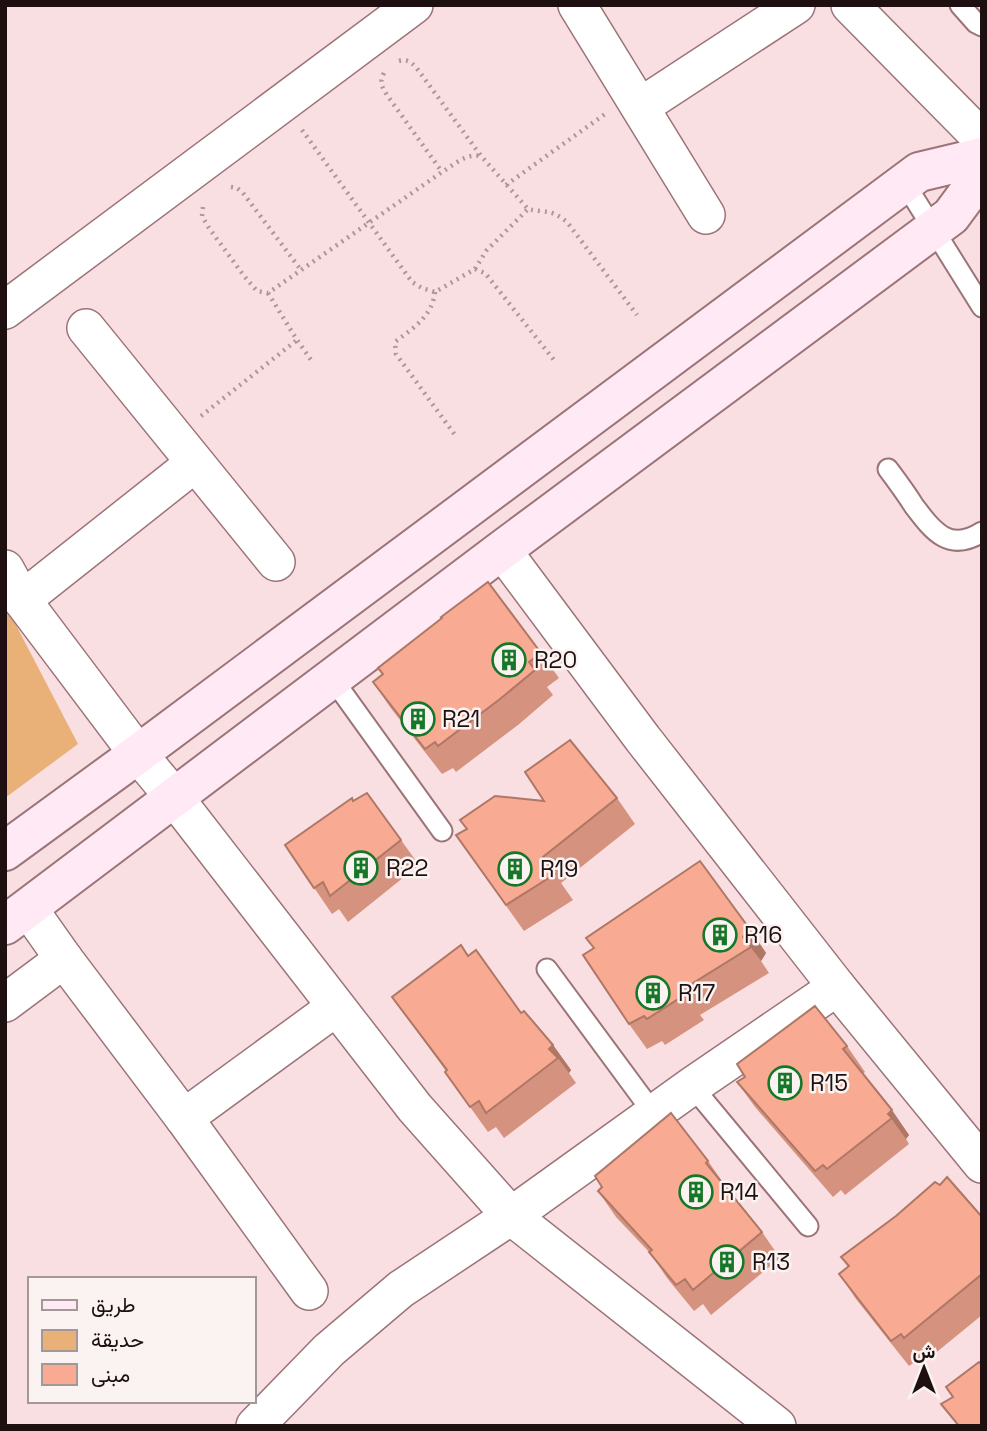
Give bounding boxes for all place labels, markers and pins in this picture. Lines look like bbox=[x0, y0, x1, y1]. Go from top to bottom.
building icon: R20 bbox=[490, 641, 528, 679]
place label: R20 bbox=[534, 645, 577, 675]
building icon: R21 bbox=[399, 700, 437, 738]
place label: R21 bbox=[442, 704, 480, 734]
building icon: R22 bbox=[342, 849, 380, 887]
building icon: R19 bbox=[496, 850, 534, 888]
place label: R22 bbox=[386, 853, 428, 883]
place label: R19 bbox=[540, 854, 578, 884]
building icon: R16 bbox=[701, 916, 739, 954]
place label: R16 bbox=[744, 920, 782, 950]
building icon: R17 bbox=[634, 974, 672, 1012]
place label: R17 bbox=[678, 978, 715, 1008]
building icon: R15 bbox=[766, 1064, 804, 1102]
place label: R15 bbox=[810, 1068, 848, 1098]
building icon: R14 bbox=[677, 1173, 715, 1211]
place label: R14 bbox=[720, 1177, 759, 1207]
building icon: R13 bbox=[708, 1243, 746, 1281]
place label: R13 bbox=[752, 1247, 790, 1277]

